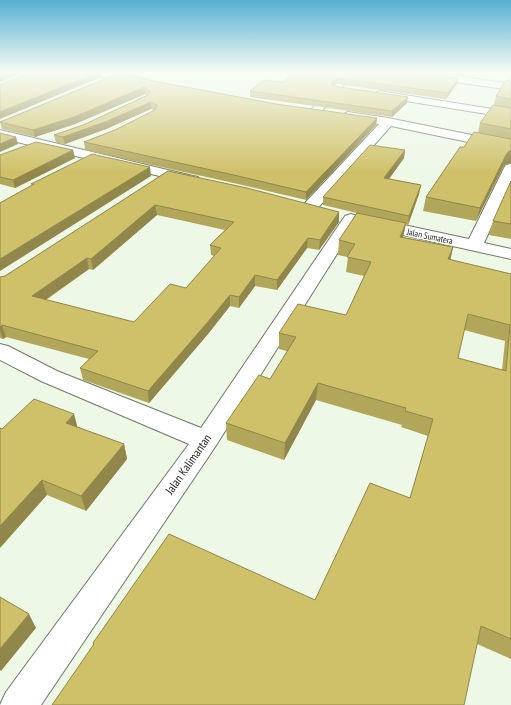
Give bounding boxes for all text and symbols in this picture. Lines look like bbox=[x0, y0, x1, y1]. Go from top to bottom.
street label: Jalan Sumatera bbox=[405, 226, 454, 246]
street label: Jalan Kalimantan bbox=[161, 431, 214, 498]

